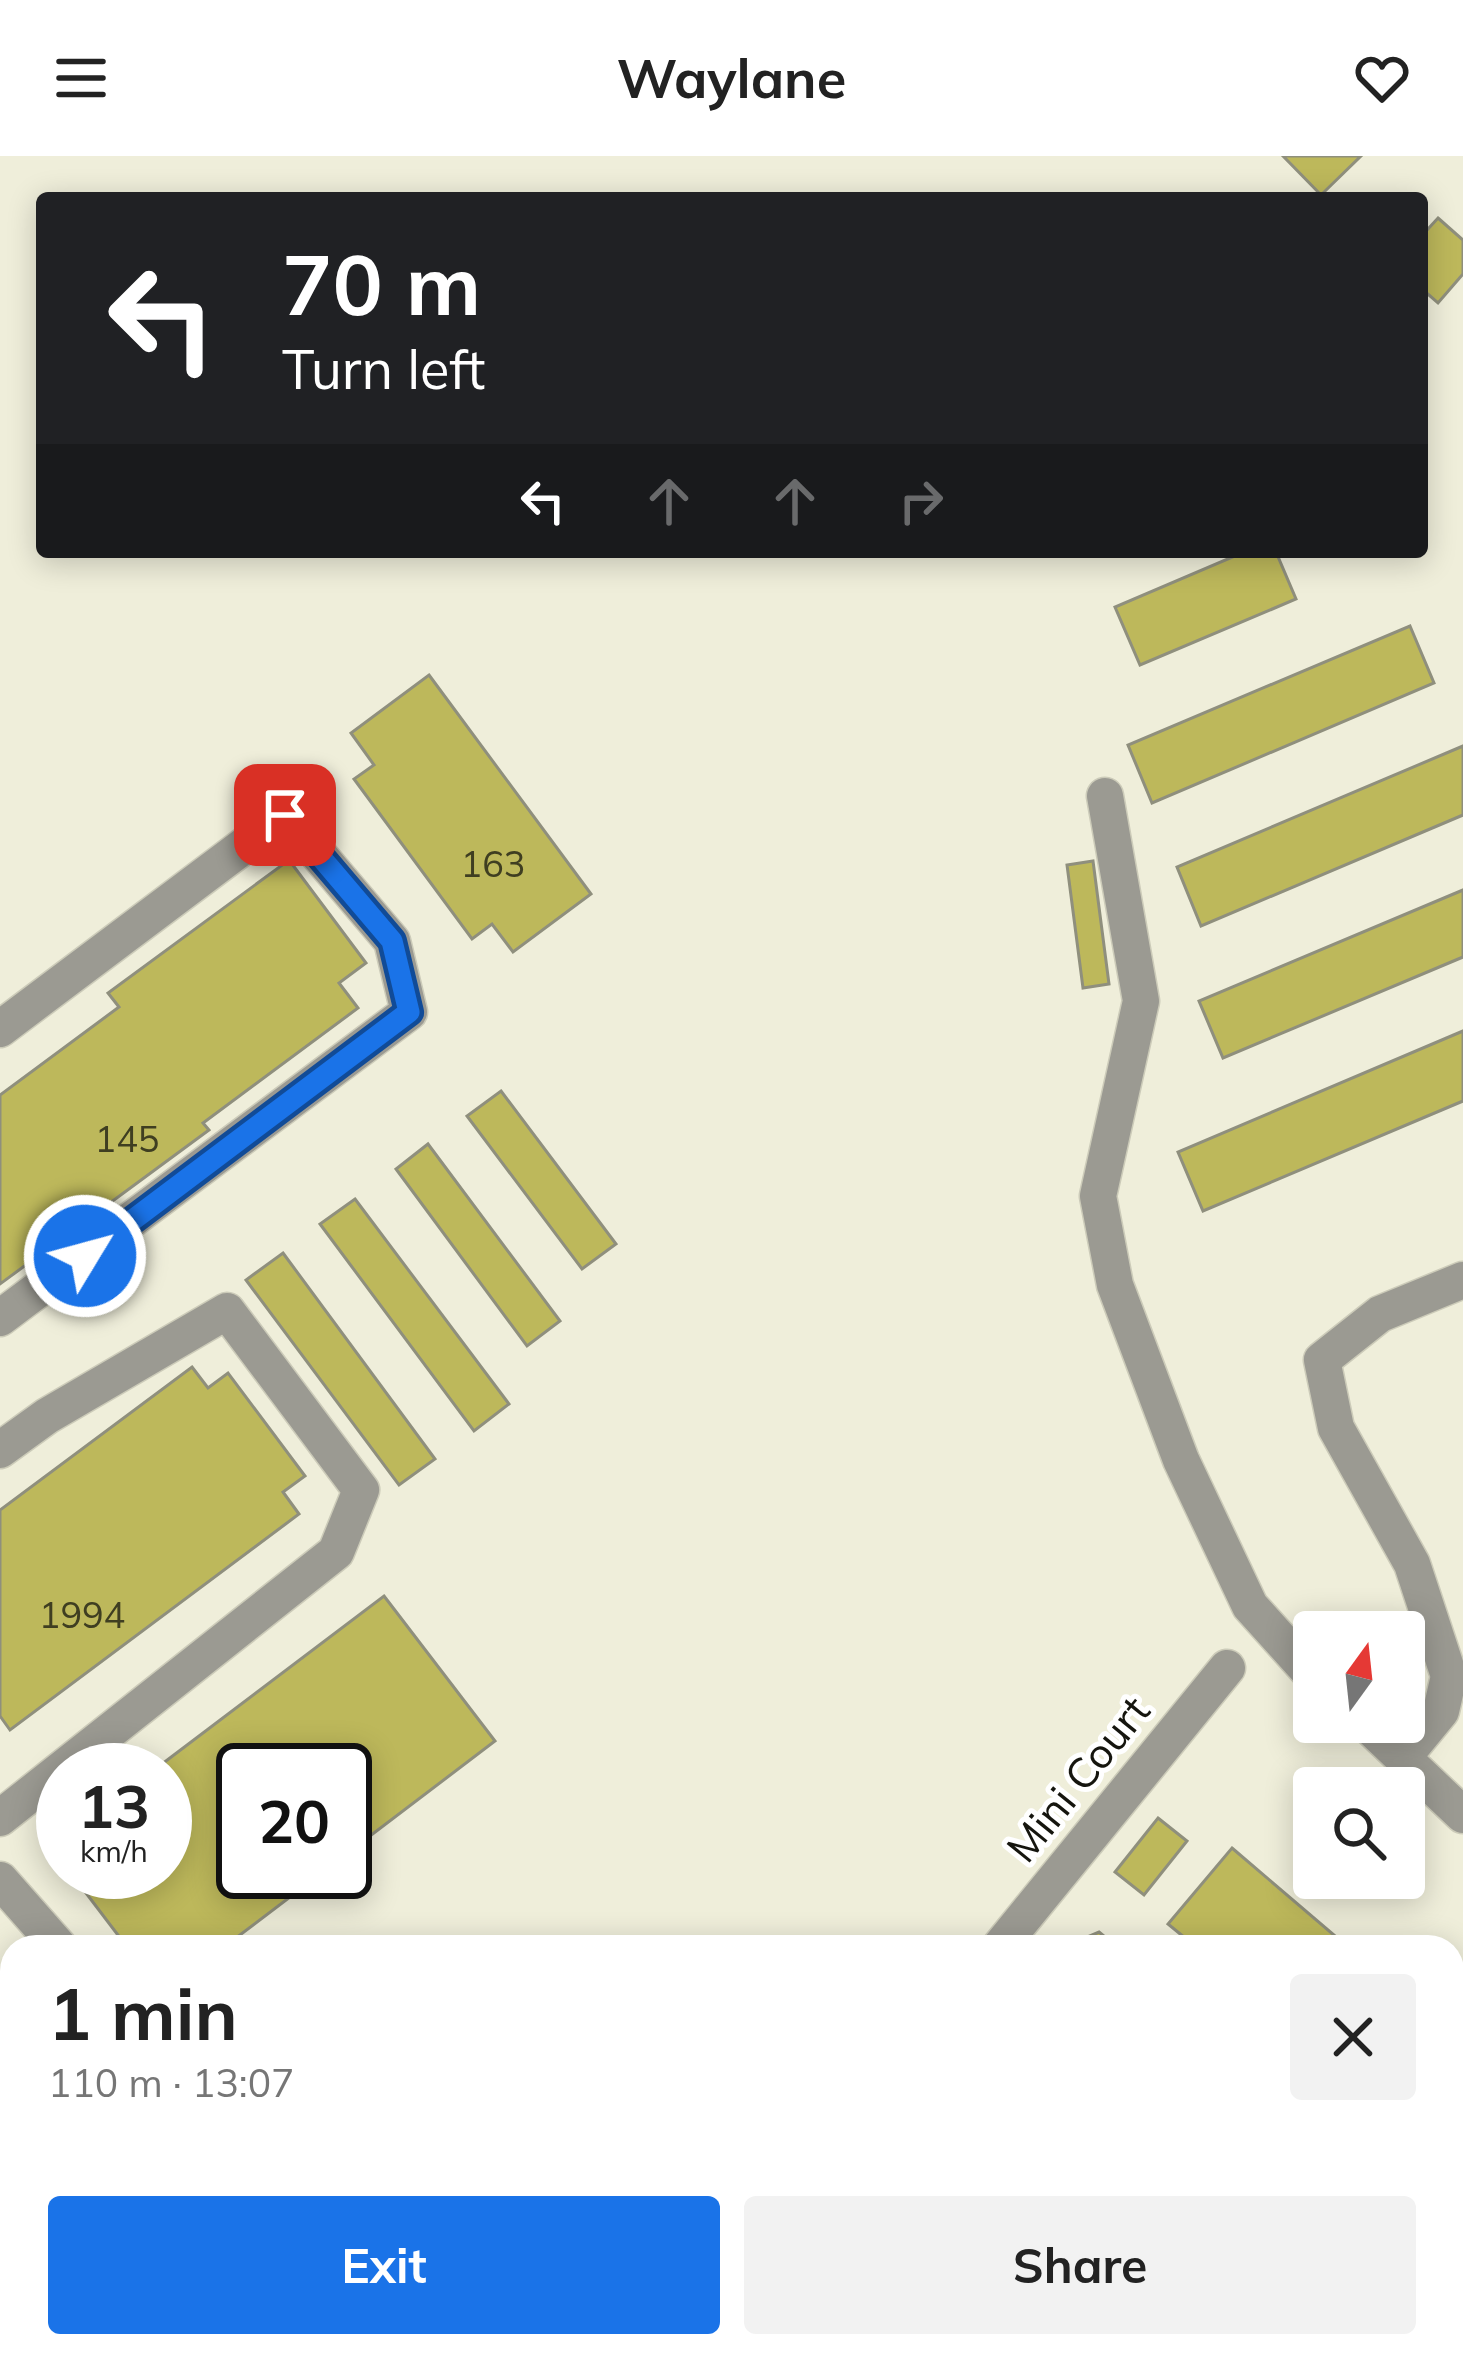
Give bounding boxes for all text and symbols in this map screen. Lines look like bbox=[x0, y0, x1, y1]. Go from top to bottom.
text: Waylane bbox=[617, 44, 846, 112]
icon: menu bbox=[48, 45, 114, 111]
icon: heart bbox=[1349, 45, 1415, 111]
text: 70 m bbox=[282, 231, 481, 336]
icon: left bbox=[84, 240, 240, 396]
text: Turn left bbox=[282, 335, 485, 403]
icon: left bbox=[510, 468, 576, 534]
icon: ahead bbox=[636, 468, 702, 534]
icon: ahead bbox=[762, 468, 828, 534]
icon: right bbox=[888, 468, 954, 534]
pin bbox=[234, 764, 336, 866]
icon: arrive bbox=[252, 782, 318, 848]
house number: 163 bbox=[461, 841, 525, 886]
house number: 145 bbox=[95, 1116, 159, 1161]
position arrow bbox=[22, 1193, 148, 1319]
house number: 1994 bbox=[39, 1592, 125, 1637]
north arrow bbox=[1293, 1611, 1425, 1743]
map controls bbox=[1293, 1611, 1425, 1899]
street label: Mini Court bbox=[995, 1685, 1161, 1872]
speed limit sign: 20 bbox=[216, 1743, 372, 1899]
button: search bbox=[1293, 1767, 1425, 1899]
text: 13 bbox=[78, 1768, 150, 1843]
text: km/h bbox=[80, 1832, 148, 1870]
text: 1 min bbox=[48, 1968, 238, 2058]
button: close bbox=[1290, 1974, 1416, 2100]
text: 110 m · 13:07 bbox=[48, 2058, 294, 2107]
button: Exit bbox=[48, 2196, 720, 2334]
button: Share bbox=[744, 2196, 1416, 2334]

